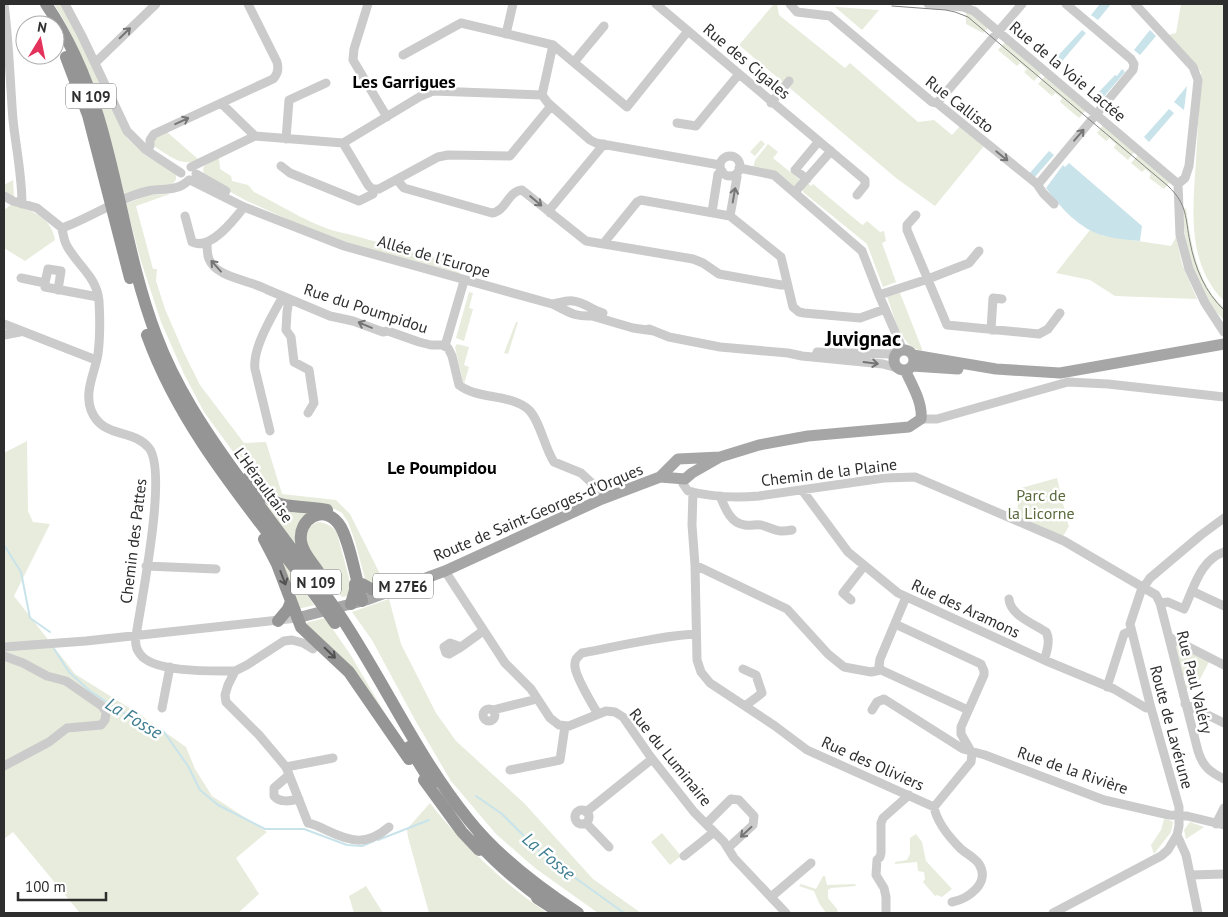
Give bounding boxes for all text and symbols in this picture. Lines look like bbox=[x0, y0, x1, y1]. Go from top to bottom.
north arrow bbox=[15, 15, 65, 65]
street label: Rue de la Voie Lactée bbox=[1006, 17, 1130, 125]
text: N bbox=[36, 18, 48, 37]
street label: Rue des Cigales bbox=[699, 19, 795, 103]
one-way arrow bbox=[119, 27, 132, 39]
district label: Les Garrigues bbox=[352, 70, 456, 93]
street label: Rue Callisto bbox=[922, 71, 998, 137]
road number: N 109 bbox=[66, 84, 116, 108]
one-way arrow bbox=[174, 116, 189, 125]
one-way arrow bbox=[1073, 129, 1085, 142]
one-way arrow bbox=[995, 151, 1008, 162]
one-way arrow bbox=[729, 187, 739, 203]
one-way arrow bbox=[529, 196, 542, 207]
street label: Allée de l'Europe bbox=[375, 230, 493, 282]
one-way arrow bbox=[210, 260, 221, 273]
street label: Rue du Poumpidou bbox=[301, 279, 431, 337]
one-way arrow bbox=[358, 320, 373, 330]
district label: Juvignac bbox=[824, 325, 901, 352]
one-way arrow bbox=[862, 358, 878, 368]
street label: L'Héraultaise bbox=[230, 444, 298, 526]
street label: Chemin de la Plaine bbox=[760, 454, 898, 490]
district label: Le Poumpidou bbox=[387, 456, 497, 479]
street label: Route de Saint-Georges-d'Orques bbox=[430, 459, 646, 565]
street label: Chemin des Pattes bbox=[115, 477, 151, 605]
park label: Parc de la Licorne bbox=[1007, 485, 1075, 523]
one-way arrow bbox=[278, 570, 288, 585]
road number: N 109 bbox=[291, 570, 341, 594]
road number: M 27E6 bbox=[373, 574, 433, 598]
street label: Rue des Aramons bbox=[909, 574, 1024, 642]
street label: Rue Paul Valéry bbox=[1173, 628, 1218, 736]
one-way arrow bbox=[324, 647, 336, 659]
street label: Route de Lavérune bbox=[1146, 663, 1198, 791]
water label: La Fosse bbox=[101, 692, 167, 744]
street label: Rue du Luminaire bbox=[625, 704, 717, 810]
street label: Rue des Oliviers bbox=[819, 731, 928, 795]
street label: Rue de la Rivière bbox=[1015, 742, 1131, 798]
one-way arrow bbox=[739, 826, 752, 838]
water label: La Fosse bbox=[518, 827, 581, 885]
scale bar bbox=[18, 870, 105, 902]
text: 100 m bbox=[25, 877, 66, 896]

